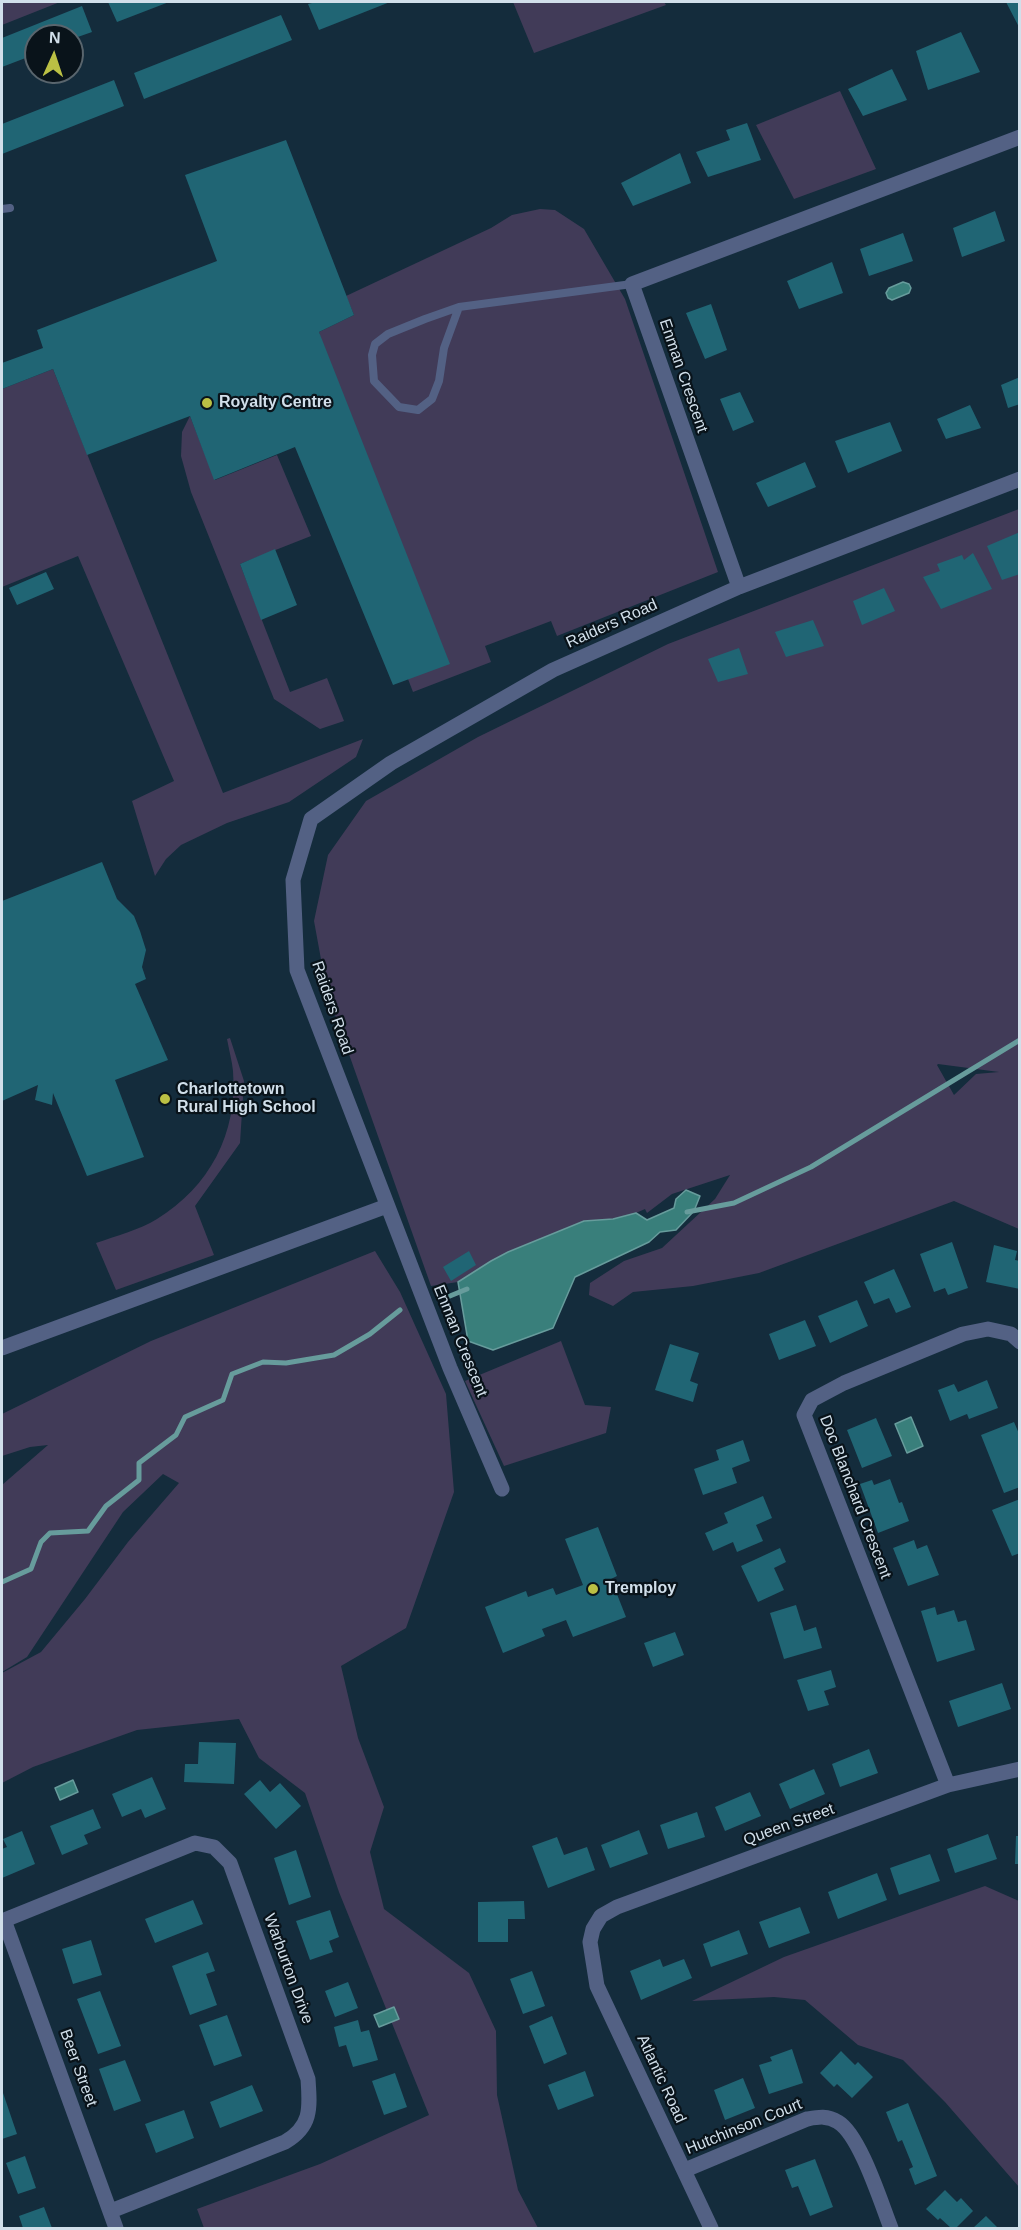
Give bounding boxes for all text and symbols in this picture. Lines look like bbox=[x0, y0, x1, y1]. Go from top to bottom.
north arrow bbox=[24, 24, 84, 84]
text: N bbox=[49, 29, 61, 46]
street label: Enman Crescent bbox=[655, 317, 711, 435]
place label: Royalty Centre bbox=[219, 393, 332, 413]
marker: Royalty Centre bbox=[200, 396, 214, 410]
street label: Raiders Road bbox=[563, 595, 661, 653]
street label: Raiders Road bbox=[307, 959, 357, 1057]
place label: Charlottetown Rural High School bbox=[177, 1080, 316, 1118]
marker: Charlottetown Rural High School bbox=[158, 1092, 172, 1106]
street label: Enman Crescent bbox=[429, 1282, 491, 1400]
street label: Doc Blanchard Crescent bbox=[815, 1413, 895, 1581]
place label: Tremploy bbox=[605, 1579, 676, 1599]
marker: Tremploy bbox=[586, 1582, 600, 1596]
street label: Queen Street bbox=[741, 1800, 837, 1850]
street label: Warburton Drive bbox=[259, 1911, 317, 2027]
street label: Beer Street bbox=[55, 2027, 101, 2109]
street label: Atlantic Road bbox=[632, 2032, 690, 2126]
street label: Hutchinson Court bbox=[683, 2095, 805, 2159]

